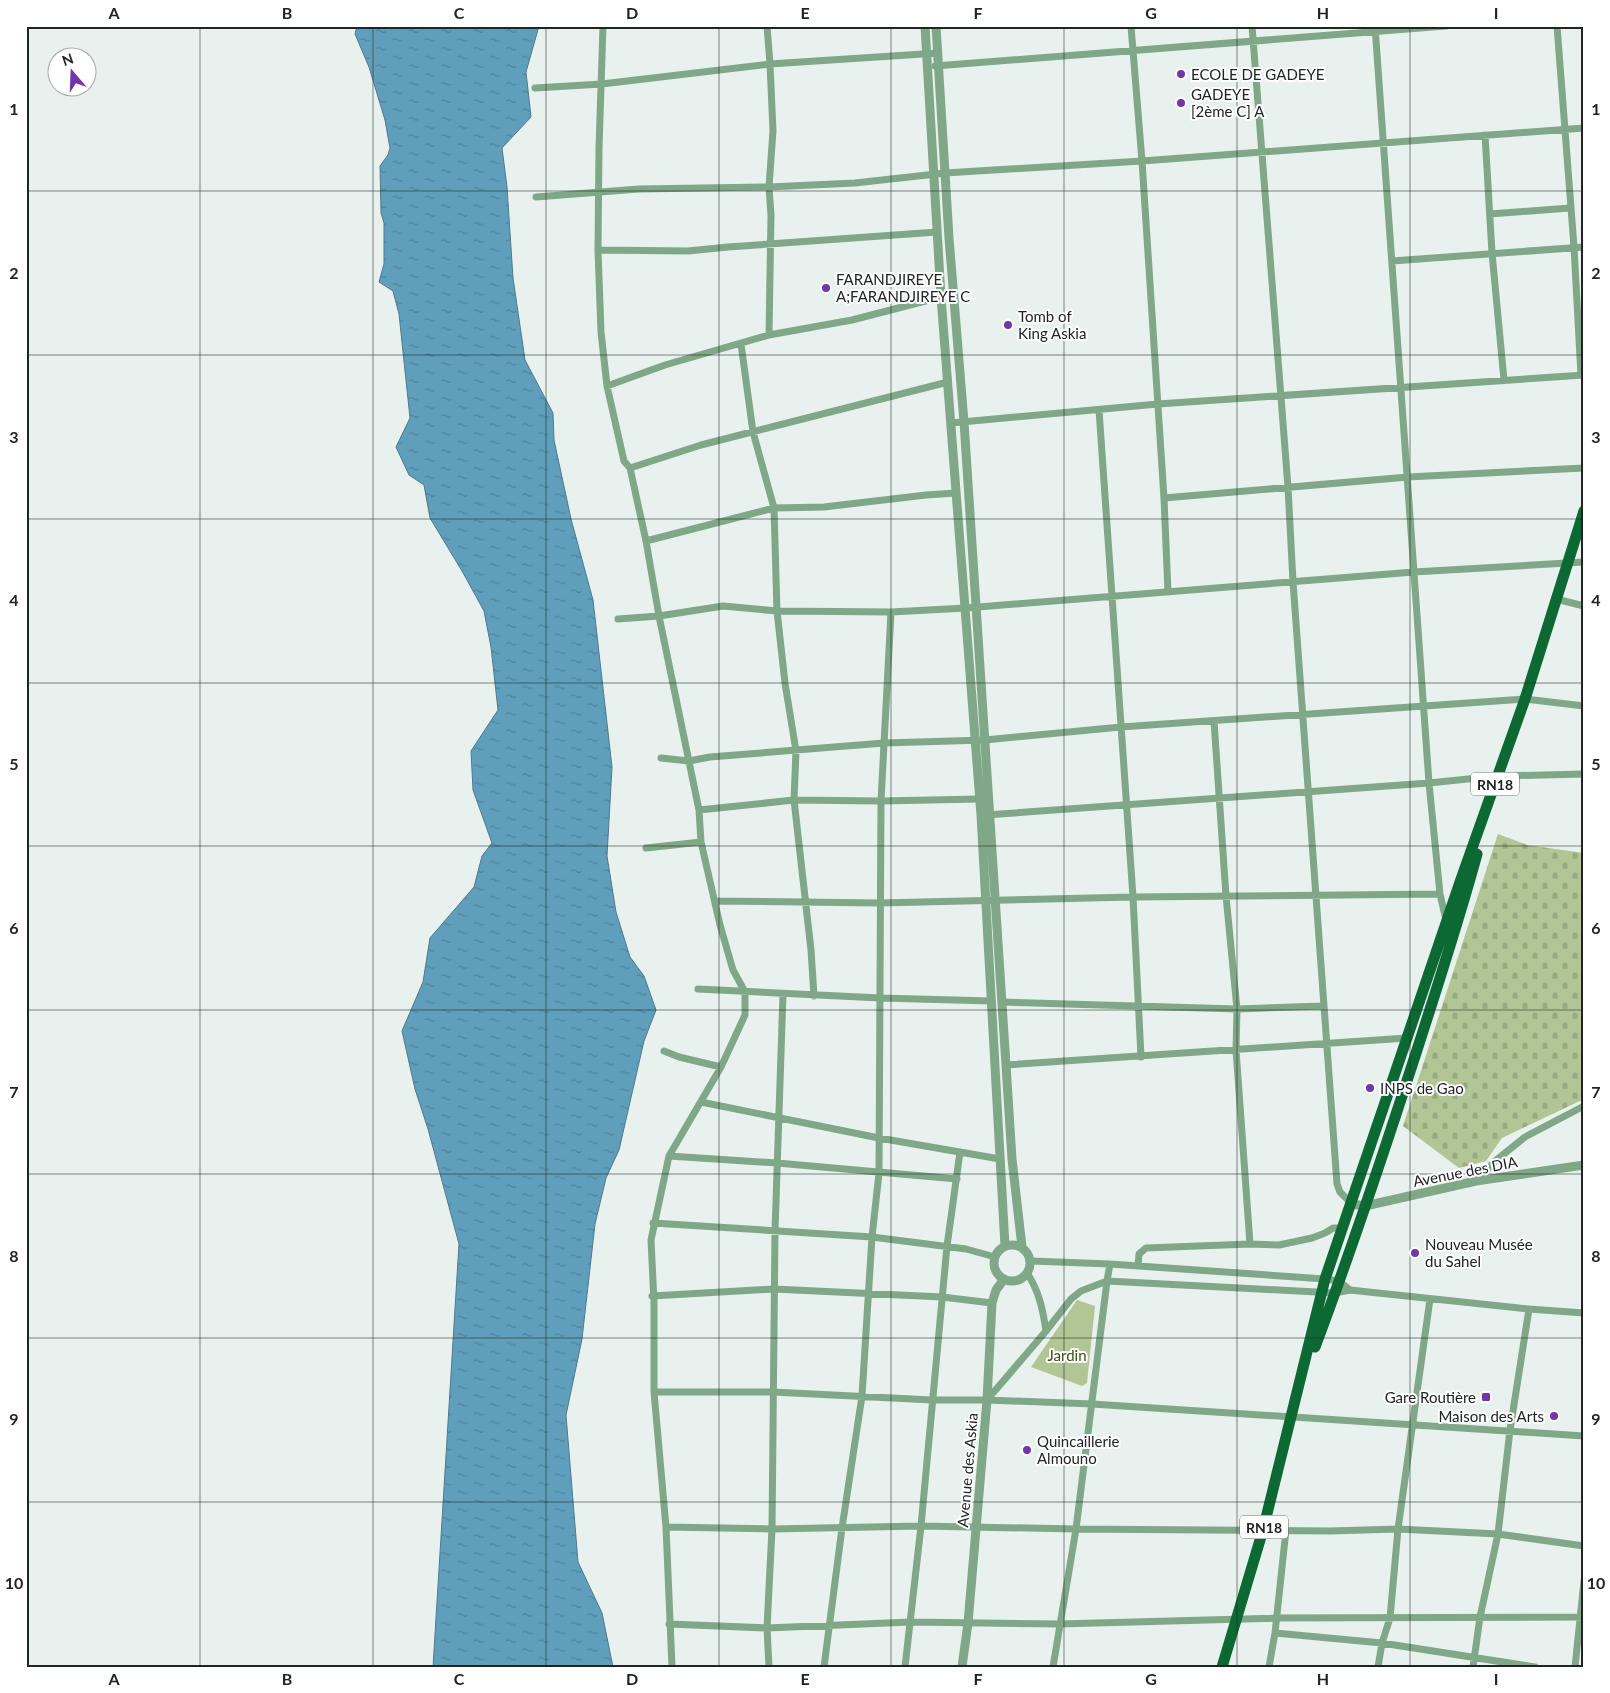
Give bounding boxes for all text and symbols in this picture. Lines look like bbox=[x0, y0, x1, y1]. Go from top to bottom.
text: A bbox=[107, 3, 120, 22]
text: B bbox=[282, 3, 292, 22]
text: C bbox=[454, 3, 465, 22]
text: D bbox=[626, 3, 638, 22]
text: E bbox=[800, 3, 810, 22]
text: F bbox=[973, 3, 983, 22]
text: G bbox=[1145, 3, 1157, 22]
text: H bbox=[1317, 3, 1329, 22]
text: I bbox=[1494, 3, 1498, 22]
north arrow bbox=[48, 48, 98, 98]
text: N bbox=[60, 49, 75, 69]
place label: ECOLE DE GADEYE bbox=[1191, 65, 1324, 83]
marker: ECOLE DE GADEYE bbox=[1175, 68, 1187, 80]
place label: GADEYE [2ème C] A bbox=[1191, 85, 1265, 120]
marker: GADEYE [2ème C] A bbox=[1175, 97, 1187, 109]
text: 1 bbox=[9, 99, 19, 118]
text: 1 bbox=[1591, 99, 1601, 118]
text: 2 bbox=[9, 263, 19, 282]
text: 2 bbox=[1591, 263, 1601, 282]
place label: FARANDJIREYE A;FARANDJIREYE C bbox=[836, 270, 970, 305]
marker: FARANDJIREYE A;FARANDJIREYE C bbox=[820, 282, 832, 294]
place label: Tomb of King Askia bbox=[1018, 307, 1086, 342]
marker: Tomb of King Askia bbox=[1002, 319, 1014, 331]
text: 3 bbox=[9, 427, 19, 446]
text: 3 bbox=[1591, 427, 1601, 446]
text: 4 bbox=[9, 590, 19, 609]
text: 4 bbox=[1591, 590, 1601, 609]
text: 5 bbox=[9, 754, 19, 773]
text: 5 bbox=[1591, 754, 1601, 773]
road number: RN18 bbox=[1471, 772, 1519, 796]
text: 6 bbox=[9, 918, 19, 937]
text: 6 bbox=[1591, 918, 1601, 937]
place label: INPS de Gao bbox=[1380, 1079, 1464, 1097]
text: 7 bbox=[9, 1082, 19, 1101]
marker: INPS de Gao bbox=[1364, 1082, 1376, 1094]
text: 7 bbox=[1591, 1082, 1601, 1101]
street label: Avenue des DIA bbox=[1411, 1152, 1520, 1190]
place label: Nouveau Musée du Sahel bbox=[1425, 1235, 1533, 1270]
text: 8 bbox=[9, 1246, 19, 1265]
text: 8 bbox=[1591, 1246, 1601, 1265]
marker: Nouveau Musée du Sahel bbox=[1409, 1247, 1421, 1259]
park label: Jardin bbox=[1047, 1346, 1087, 1364]
place label: Gare Routière bbox=[1385, 1388, 1476, 1406]
marker: Gare Routière bbox=[1480, 1391, 1492, 1403]
place label: Maison des Arts bbox=[1438, 1407, 1544, 1425]
text: 9 bbox=[9, 1409, 19, 1428]
text: 9 bbox=[1591, 1409, 1601, 1428]
marker: Maison des Arts bbox=[1548, 1410, 1560, 1422]
street label: Avenue des Askia bbox=[953, 1412, 981, 1528]
place label: Quincaillerie Almouno bbox=[1037, 1432, 1120, 1467]
marker: Quincaillerie Almouno bbox=[1021, 1444, 1033, 1456]
road number: RN18 bbox=[1240, 1515, 1288, 1538]
text: 10 bbox=[5, 1573, 23, 1592]
text: 10 bbox=[1587, 1573, 1605, 1592]
text: A bbox=[107, 1669, 120, 1688]
text: B bbox=[282, 1669, 292, 1688]
text: C bbox=[454, 1669, 465, 1688]
text: D bbox=[626, 1669, 638, 1688]
text: E bbox=[800, 1669, 810, 1688]
text: F bbox=[973, 1669, 983, 1688]
text: G bbox=[1145, 1669, 1157, 1688]
text: H bbox=[1317, 1669, 1329, 1688]
text: I bbox=[1494, 1669, 1498, 1688]

